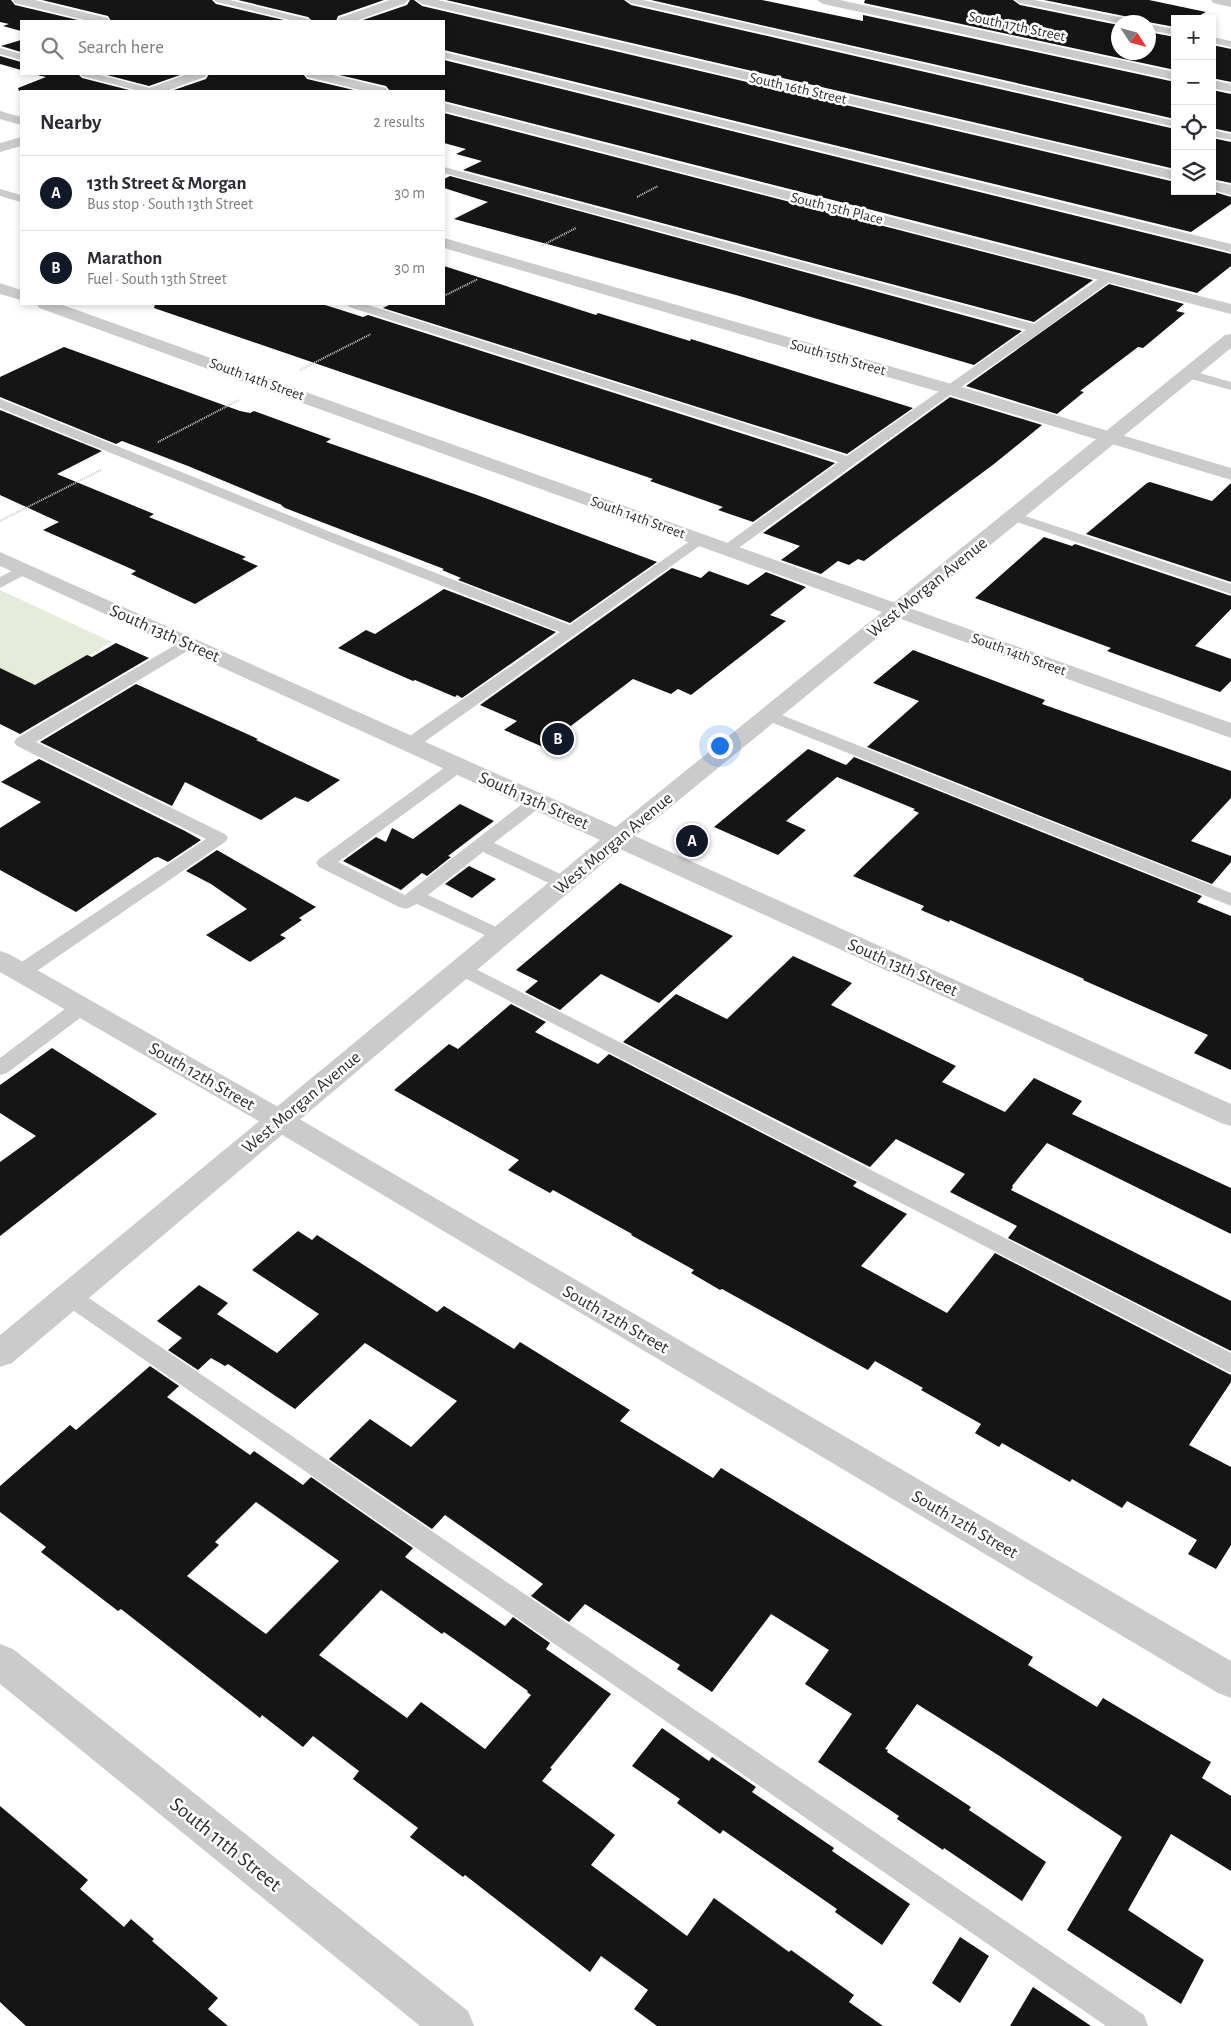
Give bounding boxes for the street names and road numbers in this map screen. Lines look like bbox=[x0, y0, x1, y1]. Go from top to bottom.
street label: South 17th Street bbox=[967, 9, 1067, 44]
street label: South 16th Street bbox=[748, 70, 848, 107]
street label: South 15th Place bbox=[789, 190, 885, 227]
street label: South 15th Street bbox=[788, 337, 888, 378]
street label: South 14th Street bbox=[207, 355, 306, 404]
street label: South 14th Street bbox=[588, 493, 687, 542]
street label: West Morgan Avenue bbox=[864, 534, 991, 642]
street label: South 13th Street bbox=[107, 602, 223, 666]
street label: South 14th Street bbox=[969, 630, 1068, 679]
street label: South 13th Street bbox=[476, 769, 592, 833]
street label: West Morgan Avenue bbox=[551, 789, 676, 898]
street label: South 13th Street bbox=[845, 936, 961, 1000]
street label: South 12th Street bbox=[145, 1039, 258, 1115]
street label: West Morgan Avenue bbox=[239, 1048, 364, 1157]
street label: South 12th Street bbox=[559, 1282, 672, 1358]
street label: South 12th Street bbox=[908, 1487, 1021, 1563]
street label: South 11th Street bbox=[166, 1793, 286, 1896]

